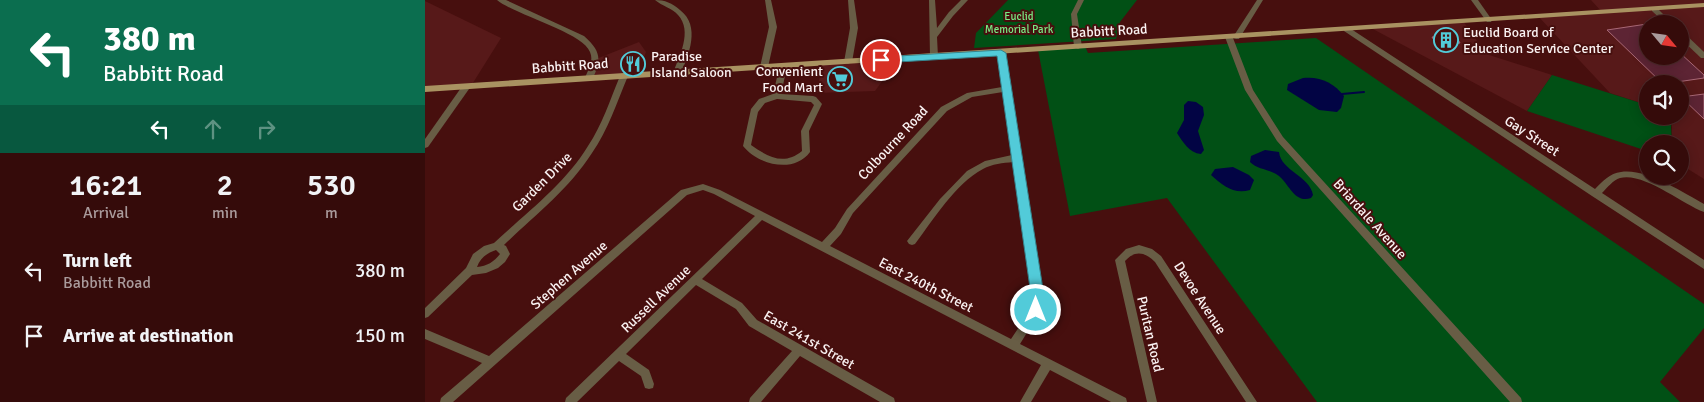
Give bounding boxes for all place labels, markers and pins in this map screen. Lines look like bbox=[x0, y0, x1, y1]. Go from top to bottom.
place label: Euclid Board of Education Service Center bbox=[1463, 24, 1614, 57]
building icon: Euclid Board of Education Service Center bbox=[1433, 27, 1459, 53]
pin bbox=[860, 39, 902, 81]
place label: Paradise Island Saloon bbox=[651, 48, 732, 81]
restaurant icon: Paradise Island Saloon bbox=[620, 51, 646, 77]
place label: Convenient Food Mart bbox=[756, 63, 823, 96]
supermarket icon: Convenient Food Mart bbox=[827, 66, 853, 92]

